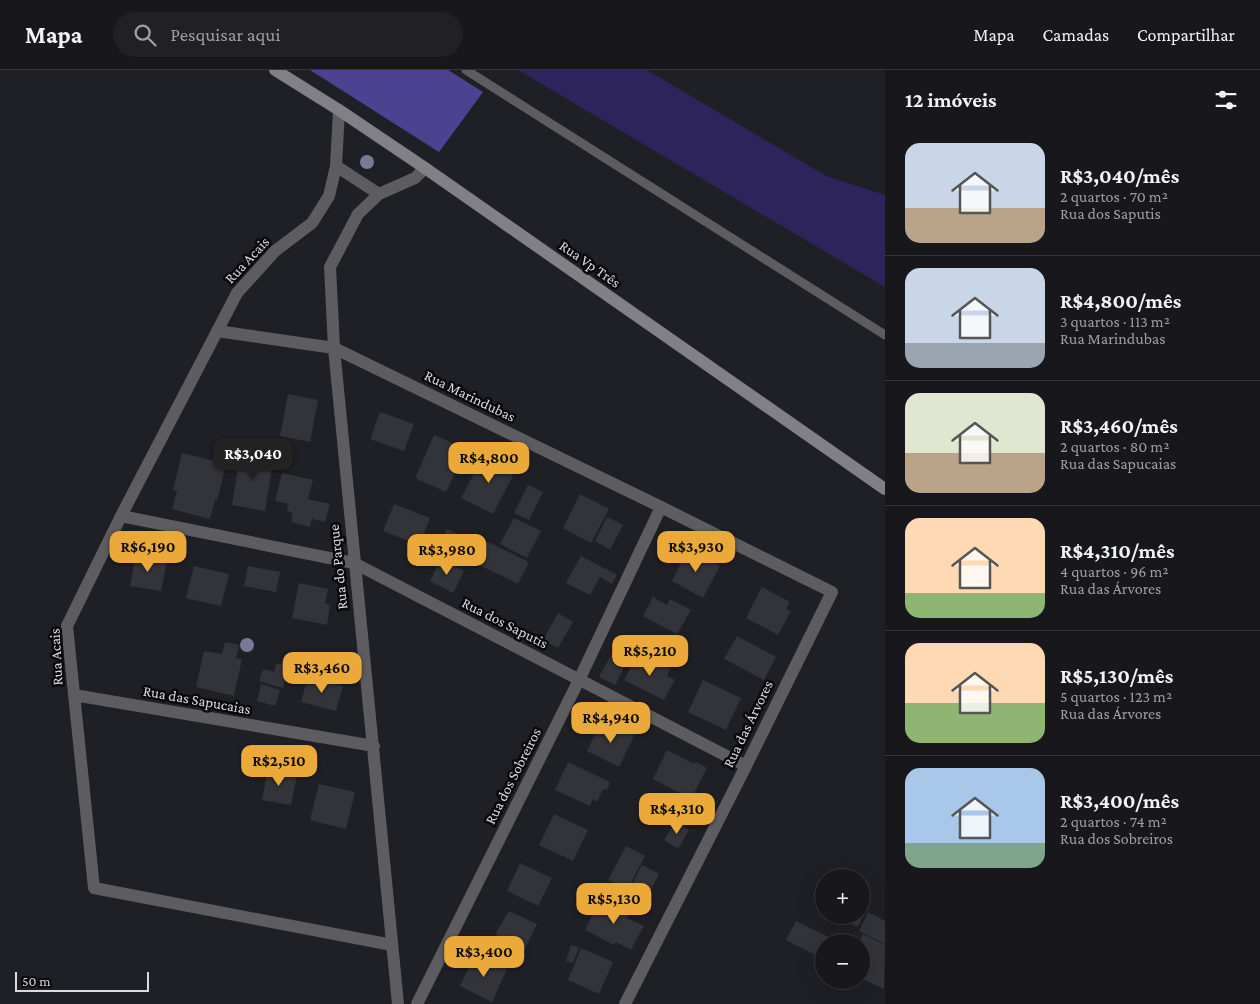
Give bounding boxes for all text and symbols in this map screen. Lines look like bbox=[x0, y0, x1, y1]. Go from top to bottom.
search box bbox=[113, 12, 463, 57]
text: Mapa bbox=[25, 21, 83, 48]
icon: search bbox=[131, 21, 159, 49]
text: Pesquisar aqui bbox=[171, 24, 280, 45]
text: Mapa bbox=[974, 25, 1015, 45]
text: Camadas bbox=[1043, 25, 1109, 45]
text: Compartilhar bbox=[1137, 25, 1235, 45]
icon: filters bbox=[1212, 86, 1240, 114]
text: 12 imóveis bbox=[905, 88, 997, 112]
icon: home bbox=[945, 163, 1005, 223]
text: R$3,040/mês bbox=[1060, 164, 1179, 188]
text: 2 quartos · 70 m² bbox=[1060, 188, 1168, 205]
text: Rua dos Saputis bbox=[1060, 205, 1161, 222]
street label: Rua Acais bbox=[222, 233, 272, 286]
street label: Rua Vp Três bbox=[556, 237, 624, 292]
icon: home bbox=[945, 288, 1005, 348]
text: R$4,800/mês bbox=[1060, 289, 1181, 313]
text: 3 quartos · 113 m² bbox=[1060, 313, 1170, 330]
text: Rua Marindubas bbox=[1060, 330, 1166, 347]
street label: Rua Marindubas bbox=[422, 367, 518, 425]
icon: home bbox=[945, 413, 1005, 473]
text: R$3,460/mês bbox=[1060, 414, 1178, 438]
pin: R$3,040 bbox=[207, 438, 299, 480]
text: 2 quartos · 80 m² bbox=[1060, 438, 1169, 455]
pin: R$4,800 bbox=[443, 442, 535, 484]
text: R$3,040 bbox=[224, 445, 282, 462]
text: R$4,800 bbox=[459, 449, 519, 466]
text: Rua das Sapucaias bbox=[1060, 455, 1176, 472]
street label: Rua do Parque bbox=[326, 523, 351, 610]
pin: R$6,190 bbox=[102, 530, 194, 573]
pin: R$3,930 bbox=[650, 530, 742, 573]
pin: R$3,980 bbox=[401, 534, 493, 576]
text: R$6,190 bbox=[120, 538, 176, 555]
text: R$3,930 bbox=[668, 538, 724, 555]
icon: home bbox=[945, 538, 1005, 598]
text: R$4,310/mês bbox=[1060, 539, 1175, 563]
text: R$3,980 bbox=[418, 541, 476, 558]
text: 4 quartos · 96 m² bbox=[1060, 563, 1169, 580]
text: Rua das Árvores bbox=[1060, 580, 1161, 597]
street label: Rua dos Saputis bbox=[459, 594, 551, 653]
street label: Rua Acais bbox=[47, 628, 65, 686]
pin: R$5,210 bbox=[604, 634, 696, 677]
text: R$5,210 bbox=[623, 642, 677, 659]
pin: R$3,460 bbox=[276, 652, 368, 694]
text: R$3,460 bbox=[294, 659, 350, 676]
icon: home bbox=[945, 663, 1005, 723]
text: R$5,130/mês bbox=[1060, 664, 1173, 688]
street label: Rua das Árvores bbox=[720, 678, 776, 770]
street label: Rua das Sapucaias bbox=[142, 683, 252, 718]
text: 5 quartos · 123 m² bbox=[1060, 688, 1172, 705]
pin: R$4,940 bbox=[565, 702, 657, 744]
text: Rua das Árvores bbox=[1060, 705, 1161, 722]
text: R$4,940 bbox=[582, 709, 640, 726]
street label: Rua dos Sobreiros bbox=[482, 725, 544, 827]
pin: R$2,510 bbox=[233, 744, 325, 787]
text: R$2,510 bbox=[252, 752, 306, 769]
icon: home bbox=[945, 788, 1005, 848]
text: R$3,400/mês bbox=[1060, 789, 1179, 813]
pin: R$4,310 bbox=[631, 792, 723, 835]
text: R$4,310 bbox=[650, 800, 704, 817]
text: 2 quartos · 74 m² bbox=[1060, 813, 1167, 830]
text: Rua dos Sobreiros bbox=[1060, 830, 1173, 847]
map controls bbox=[815, 869, 870, 989]
button: + bbox=[815, 869, 870, 924]
pin: R$5,130 bbox=[568, 882, 660, 925]
text: R$5,130 bbox=[587, 890, 641, 907]
button: − bbox=[815, 934, 870, 989]
pin: R$3,400 bbox=[438, 936, 530, 978]
text: R$3,400 bbox=[455, 943, 513, 960]
scale bar bbox=[15, 969, 149, 992]
text: 50 m bbox=[22, 973, 50, 989]

